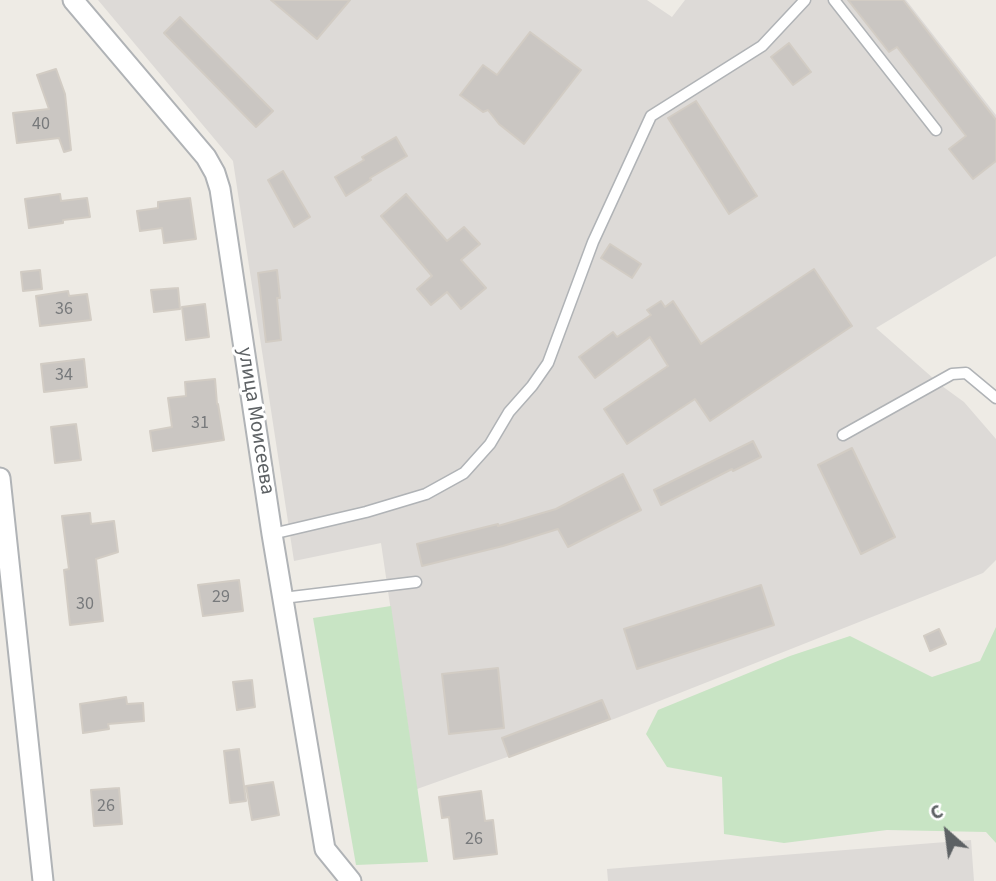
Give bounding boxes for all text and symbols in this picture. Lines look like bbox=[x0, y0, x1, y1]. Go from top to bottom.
house number: 40 bbox=[32, 114, 50, 136]
house number: 36 bbox=[55, 299, 73, 321]
street label: улица Моисеева bbox=[231, 345, 279, 497]
house number: 34 bbox=[55, 365, 73, 387]
house number: 31 bbox=[191, 413, 209, 435]
house number: 29 bbox=[212, 587, 230, 609]
house number: 30 bbox=[76, 594, 94, 616]
house number: 26 bbox=[97, 796, 115, 818]
north arrow bbox=[912, 797, 982, 867]
text: С bbox=[926, 799, 948, 828]
house number: 26 bbox=[465, 829, 483, 851]

